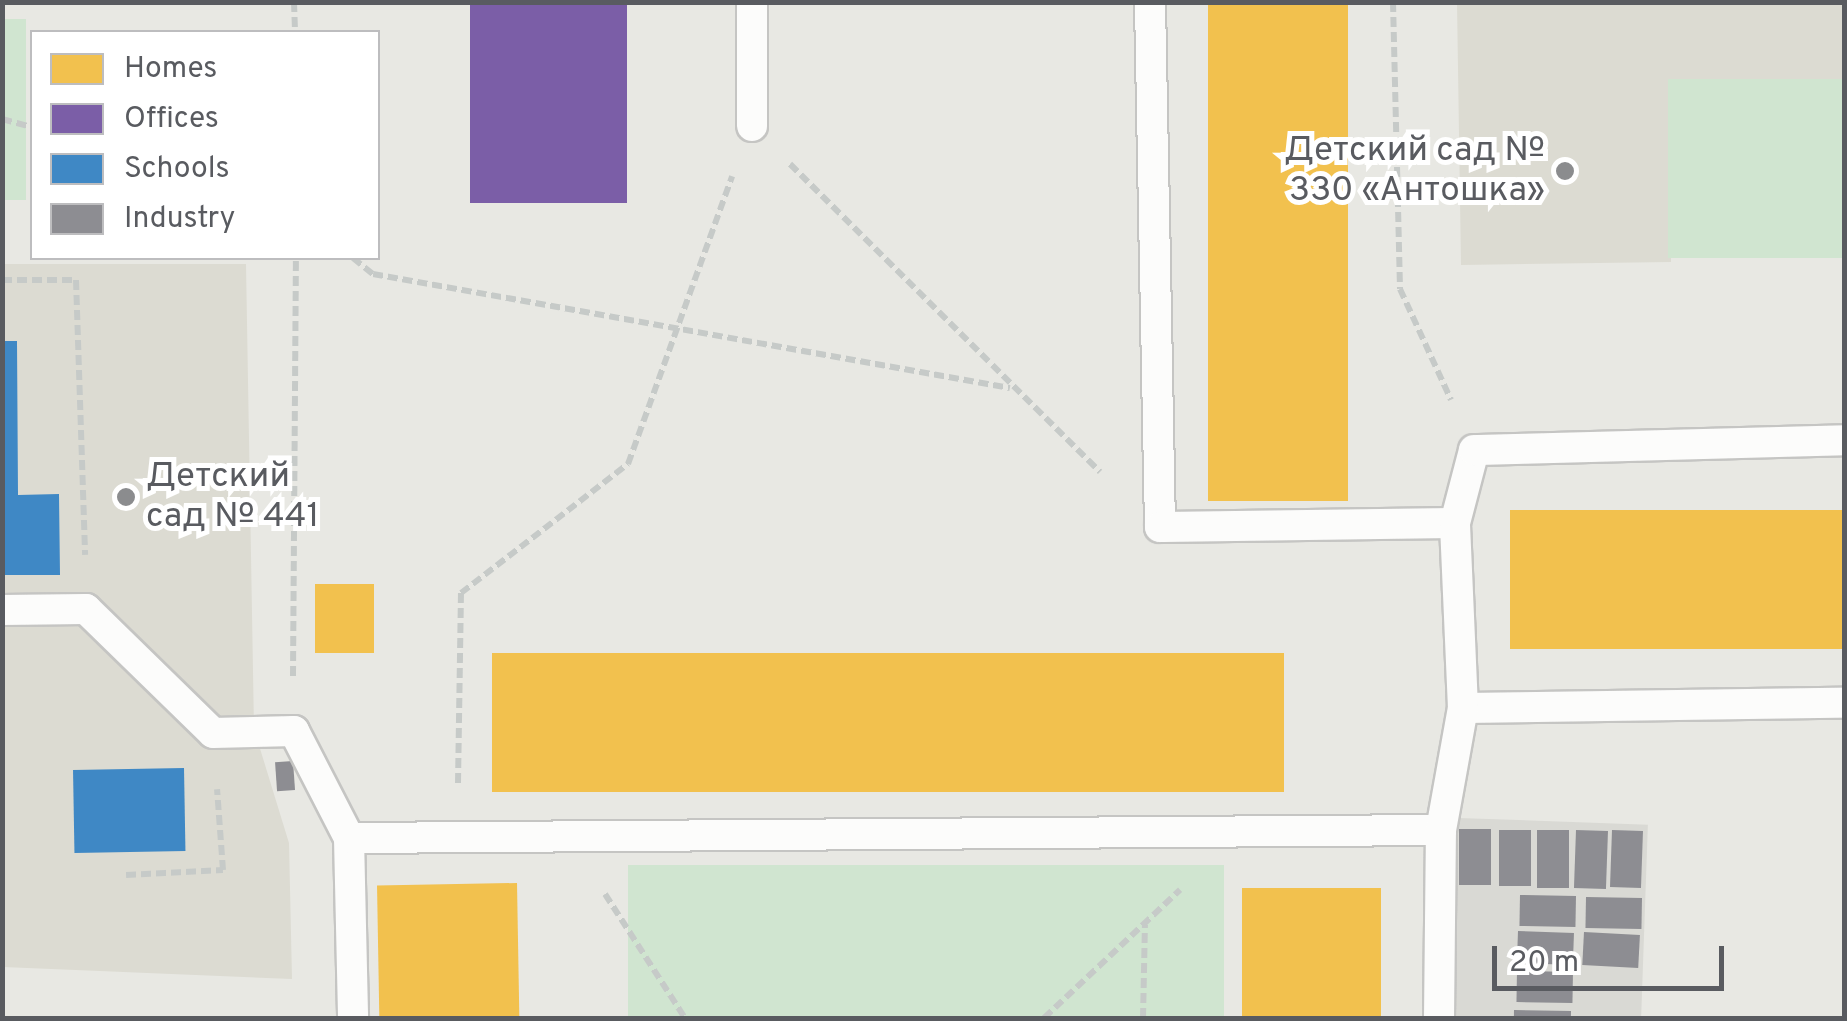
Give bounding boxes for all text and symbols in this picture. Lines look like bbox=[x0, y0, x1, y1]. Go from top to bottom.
legend bbox=[30, 30, 380, 260]
text: Homes bbox=[124, 51, 217, 88]
text: Offices bbox=[124, 101, 219, 138]
place label: Детский сад № 330 «Антошка» bbox=[1284, 130, 1545, 212]
text: Schools bbox=[124, 151, 230, 188]
marker: Детский сад № 330 «Антошка» bbox=[1554, 160, 1576, 182]
text: Industry bbox=[124, 201, 235, 238]
place label: Детский сад № 441 bbox=[146, 456, 319, 538]
marker: Детский сад № 441 bbox=[115, 486, 137, 508]
scale bar bbox=[1497, 926, 1730, 988]
text: 20 m bbox=[1509, 945, 1579, 982]

